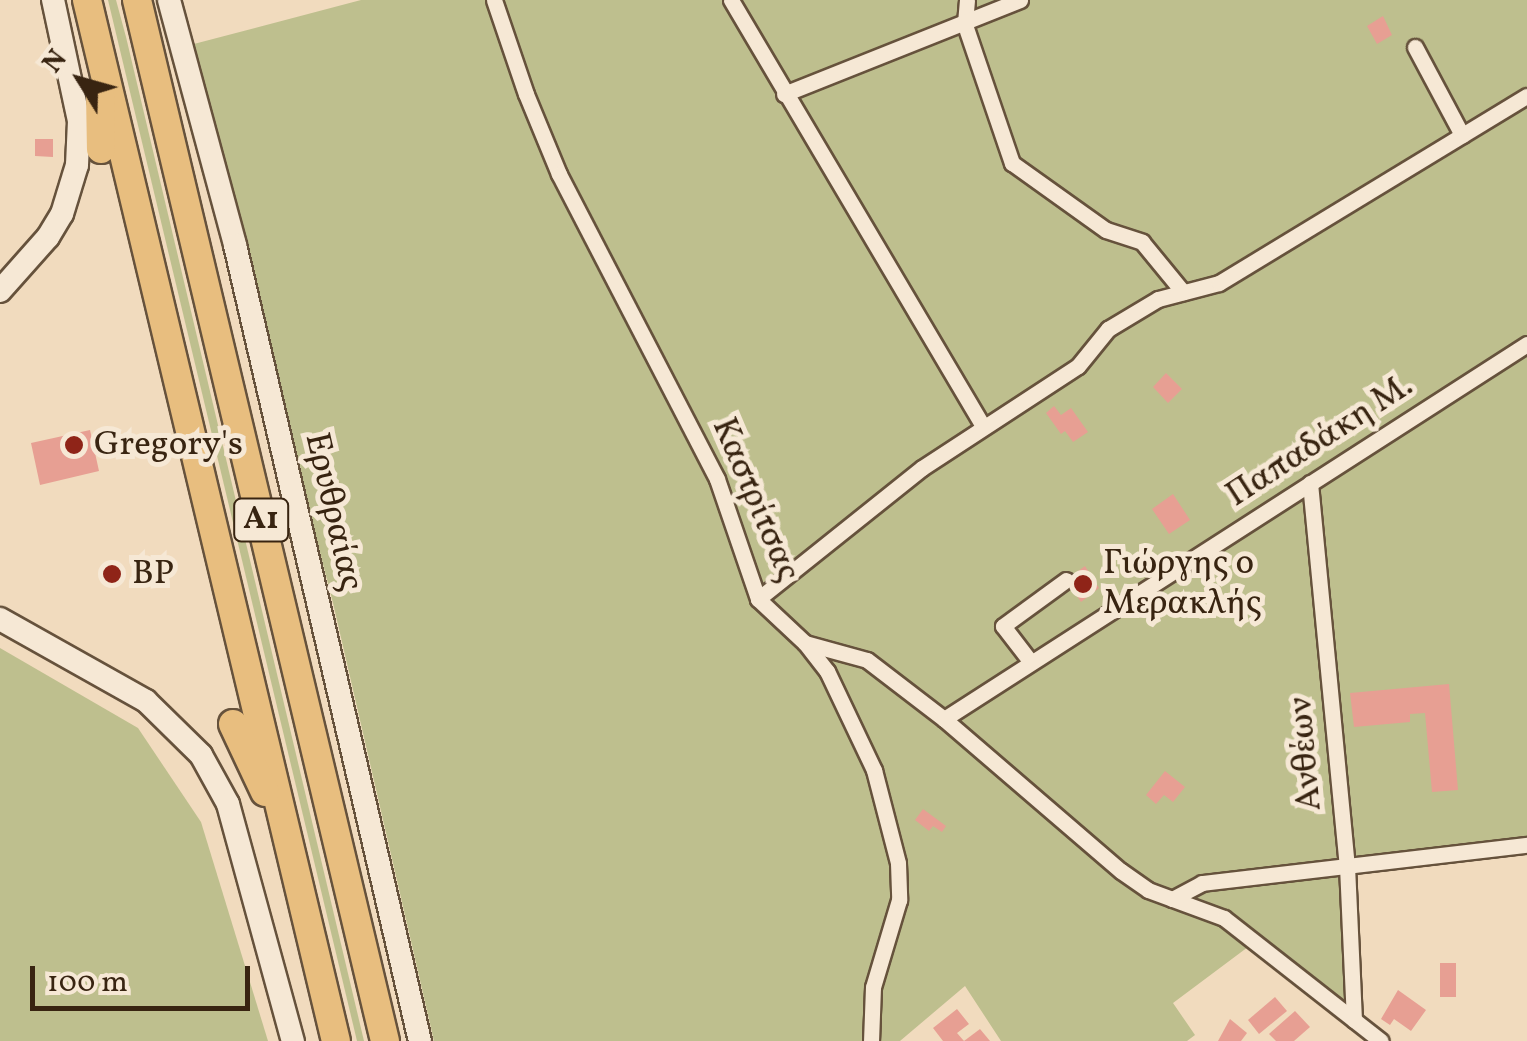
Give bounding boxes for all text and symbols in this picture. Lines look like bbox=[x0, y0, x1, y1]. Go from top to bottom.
north arrow bbox=[30, 30, 130, 130]
text: N bbox=[34, 42, 77, 82]
street label: Παπαδάκη Μ. bbox=[1219, 365, 1421, 517]
street label: Καστρίτσας bbox=[702, 412, 808, 588]
place label: Gregory's bbox=[94, 424, 243, 466]
street label: Ερυθραίας bbox=[294, 429, 372, 595]
marker: Gregory's bbox=[63, 434, 85, 456]
road number: Α1 bbox=[231, 493, 291, 547]
place label: Γιώργης ο Μερακλής bbox=[1103, 543, 1262, 625]
place label: BP bbox=[132, 553, 174, 595]
marker: BP bbox=[101, 563, 123, 585]
marker: Γιώργης ο Μερακλής bbox=[1072, 573, 1094, 595]
street label: Ανθέων bbox=[1280, 695, 1332, 813]
scale bar bbox=[35, 946, 255, 1008]
text: 100 m bbox=[47, 962, 128, 1004]

